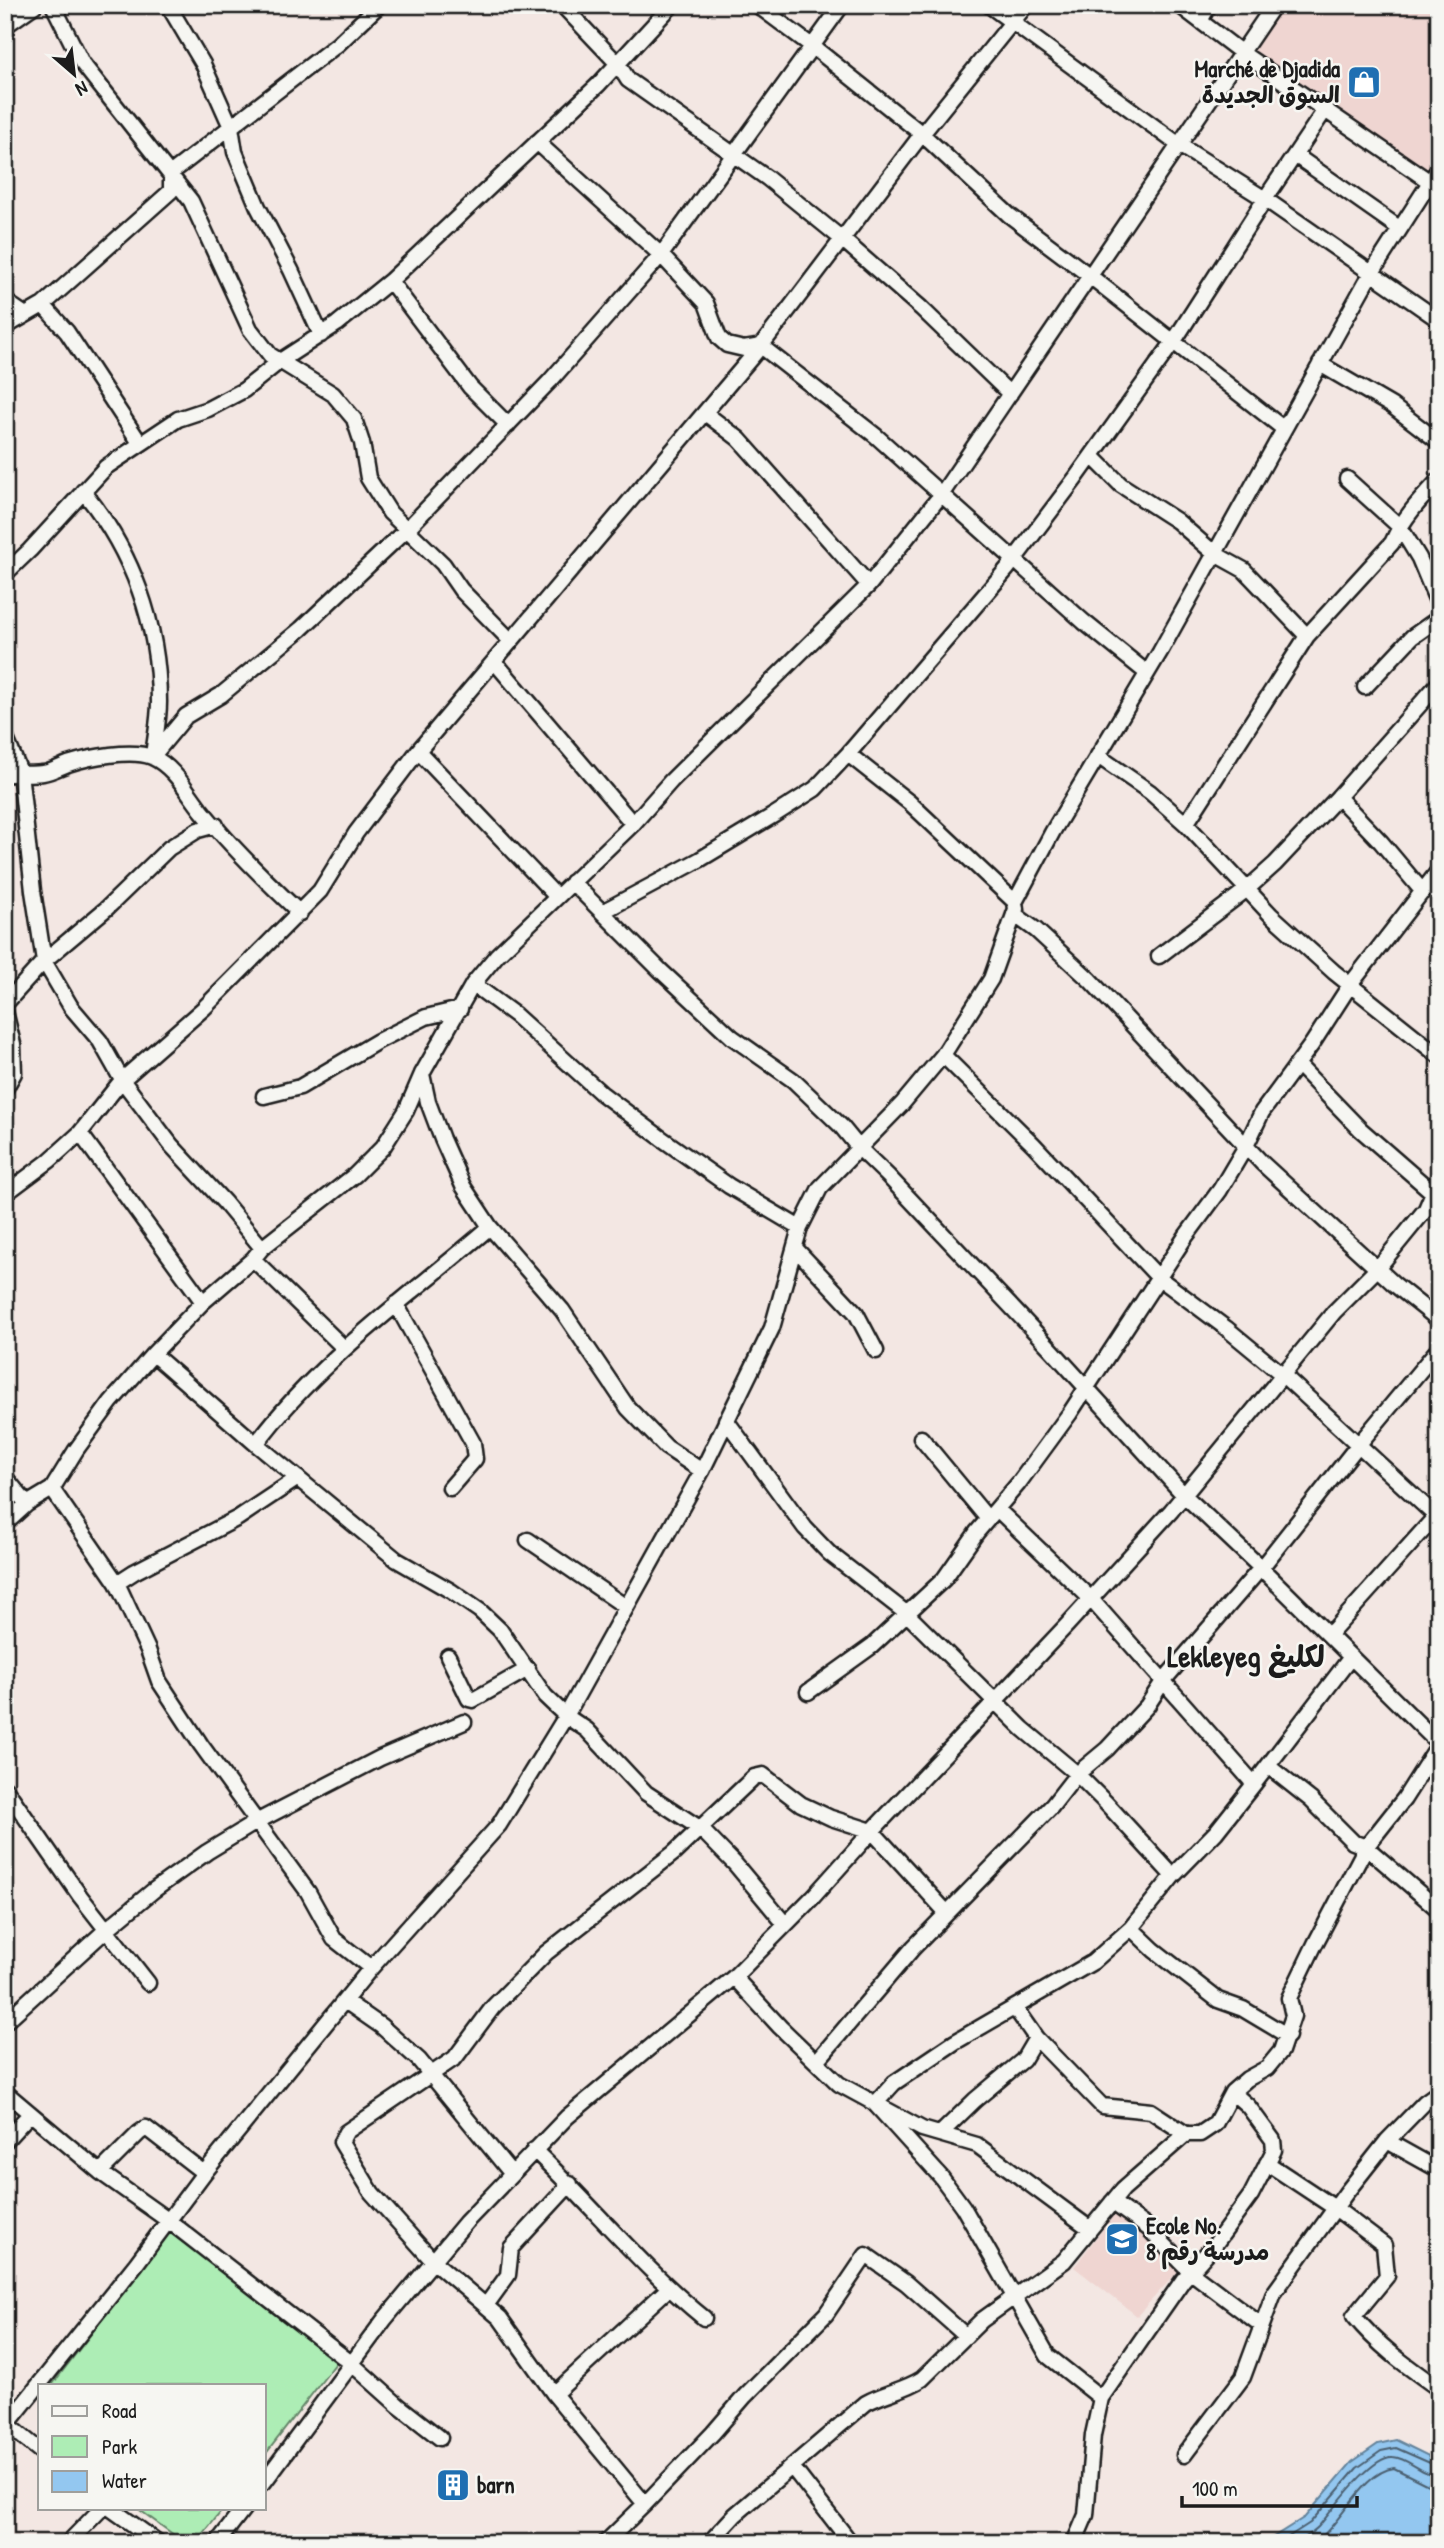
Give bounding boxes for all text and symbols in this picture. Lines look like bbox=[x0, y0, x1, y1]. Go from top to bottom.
north arrow bbox=[38, 38, 108, 108]
place label: Marché de Djadida السوق الجديدة bbox=[1195, 53, 1340, 110]
shop icon: Marché de Djadida السوق الجديدة bbox=[1345, 63, 1383, 101]
text: N bbox=[71, 75, 93, 103]
district label: Lekleyeg لكليغ bbox=[1167, 1636, 1325, 1678]
place label: Ecole No. 8 مدرسة رقم bbox=[1146, 2210, 1269, 2270]
school or university icon: Ecole No. 8 مدرسة رقم bbox=[1103, 2220, 1141, 2258]
legend bbox=[38, 2384, 266, 2510]
text: Road bbox=[102, 2396, 136, 2425]
text: Park bbox=[102, 2432, 137, 2461]
scale bar bbox=[1182, 2464, 1356, 2508]
text: Water bbox=[102, 2466, 147, 2495]
building icon: barn bbox=[434, 2466, 472, 2504]
place label: barn bbox=[477, 2469, 515, 2500]
text: 100 m bbox=[1192, 2474, 1238, 2503]

